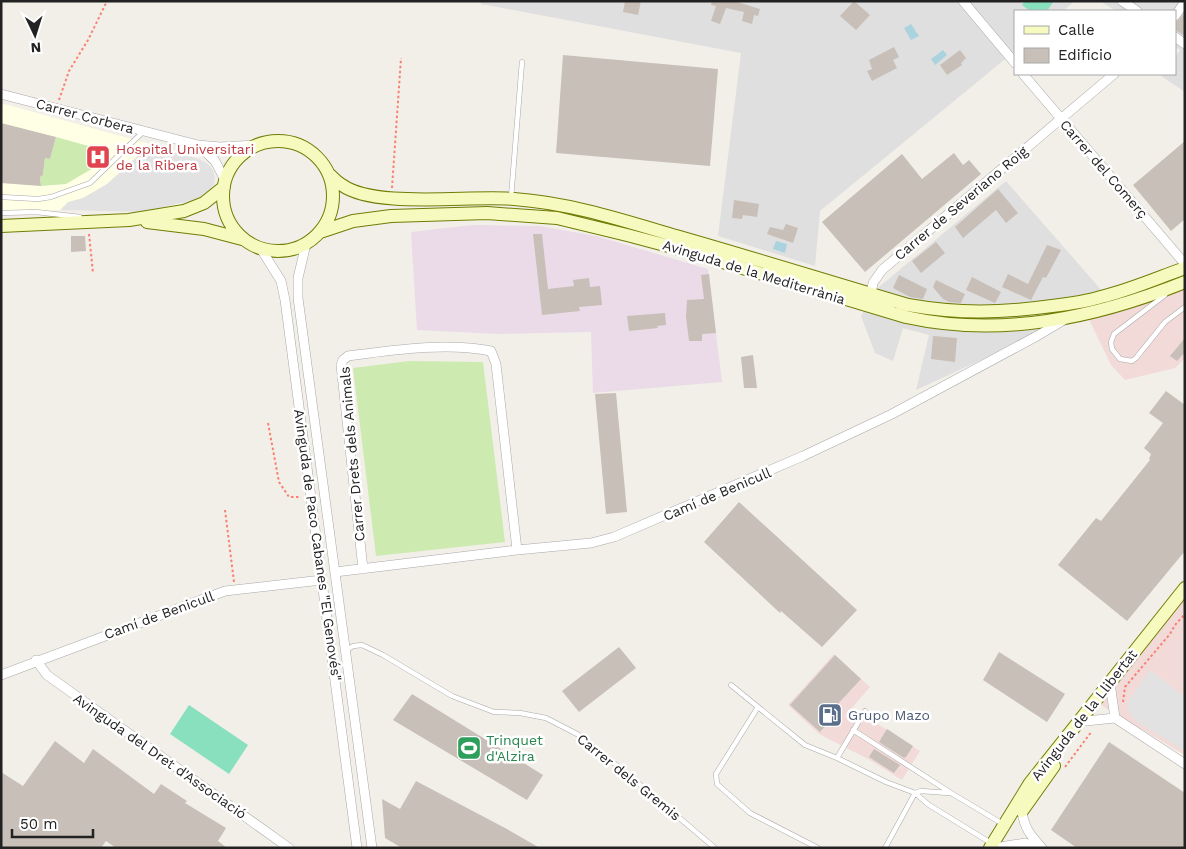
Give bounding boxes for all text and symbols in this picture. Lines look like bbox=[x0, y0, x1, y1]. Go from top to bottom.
north arrow bbox=[10, 10, 60, 60]
legend bbox=[1014, 10, 1176, 75]
text: Calle bbox=[1058, 21, 1095, 39]
text: N bbox=[30, 40, 42, 56]
text: Edificio bbox=[1058, 46, 1112, 64]
street label: Carrer Corbera bbox=[34, 95, 136, 137]
street label: Carrer del Comerç bbox=[1057, 117, 1151, 222]
place label: Hospital Universitari de la Ribera bbox=[116, 141, 254, 173]
street label: Carrer de Severiano Roig bbox=[891, 142, 1031, 263]
hospital icon: Hospital Universitari de la Ribera bbox=[85, 144, 111, 170]
street label: Avinguda de la Mediterrània bbox=[661, 237, 847, 307]
street label: Carrer Drets dels Animals bbox=[336, 366, 368, 542]
street label: Avinguda de Paco Cabanes "El Genovés" bbox=[291, 408, 345, 682]
street label: Camí de Benicull bbox=[661, 464, 774, 524]
street label: Camí de Benicull bbox=[102, 587, 217, 642]
street label: Avinguda de la Llibertat bbox=[1028, 646, 1140, 784]
street label: Avinguda del Dret d'Associació bbox=[70, 690, 250, 822]
fuel station icon: Grupo Mazo bbox=[817, 702, 843, 728]
place label: Grupo Mazo bbox=[848, 707, 930, 723]
street label: Carrer dels Gremis bbox=[574, 730, 684, 824]
place label: Trinquet d'Alzira bbox=[486, 732, 543, 764]
sports icon: Trinquet d'Alzira bbox=[456, 735, 482, 761]
scale bar bbox=[12, 806, 94, 838]
text: 50 m bbox=[20, 815, 57, 833]

